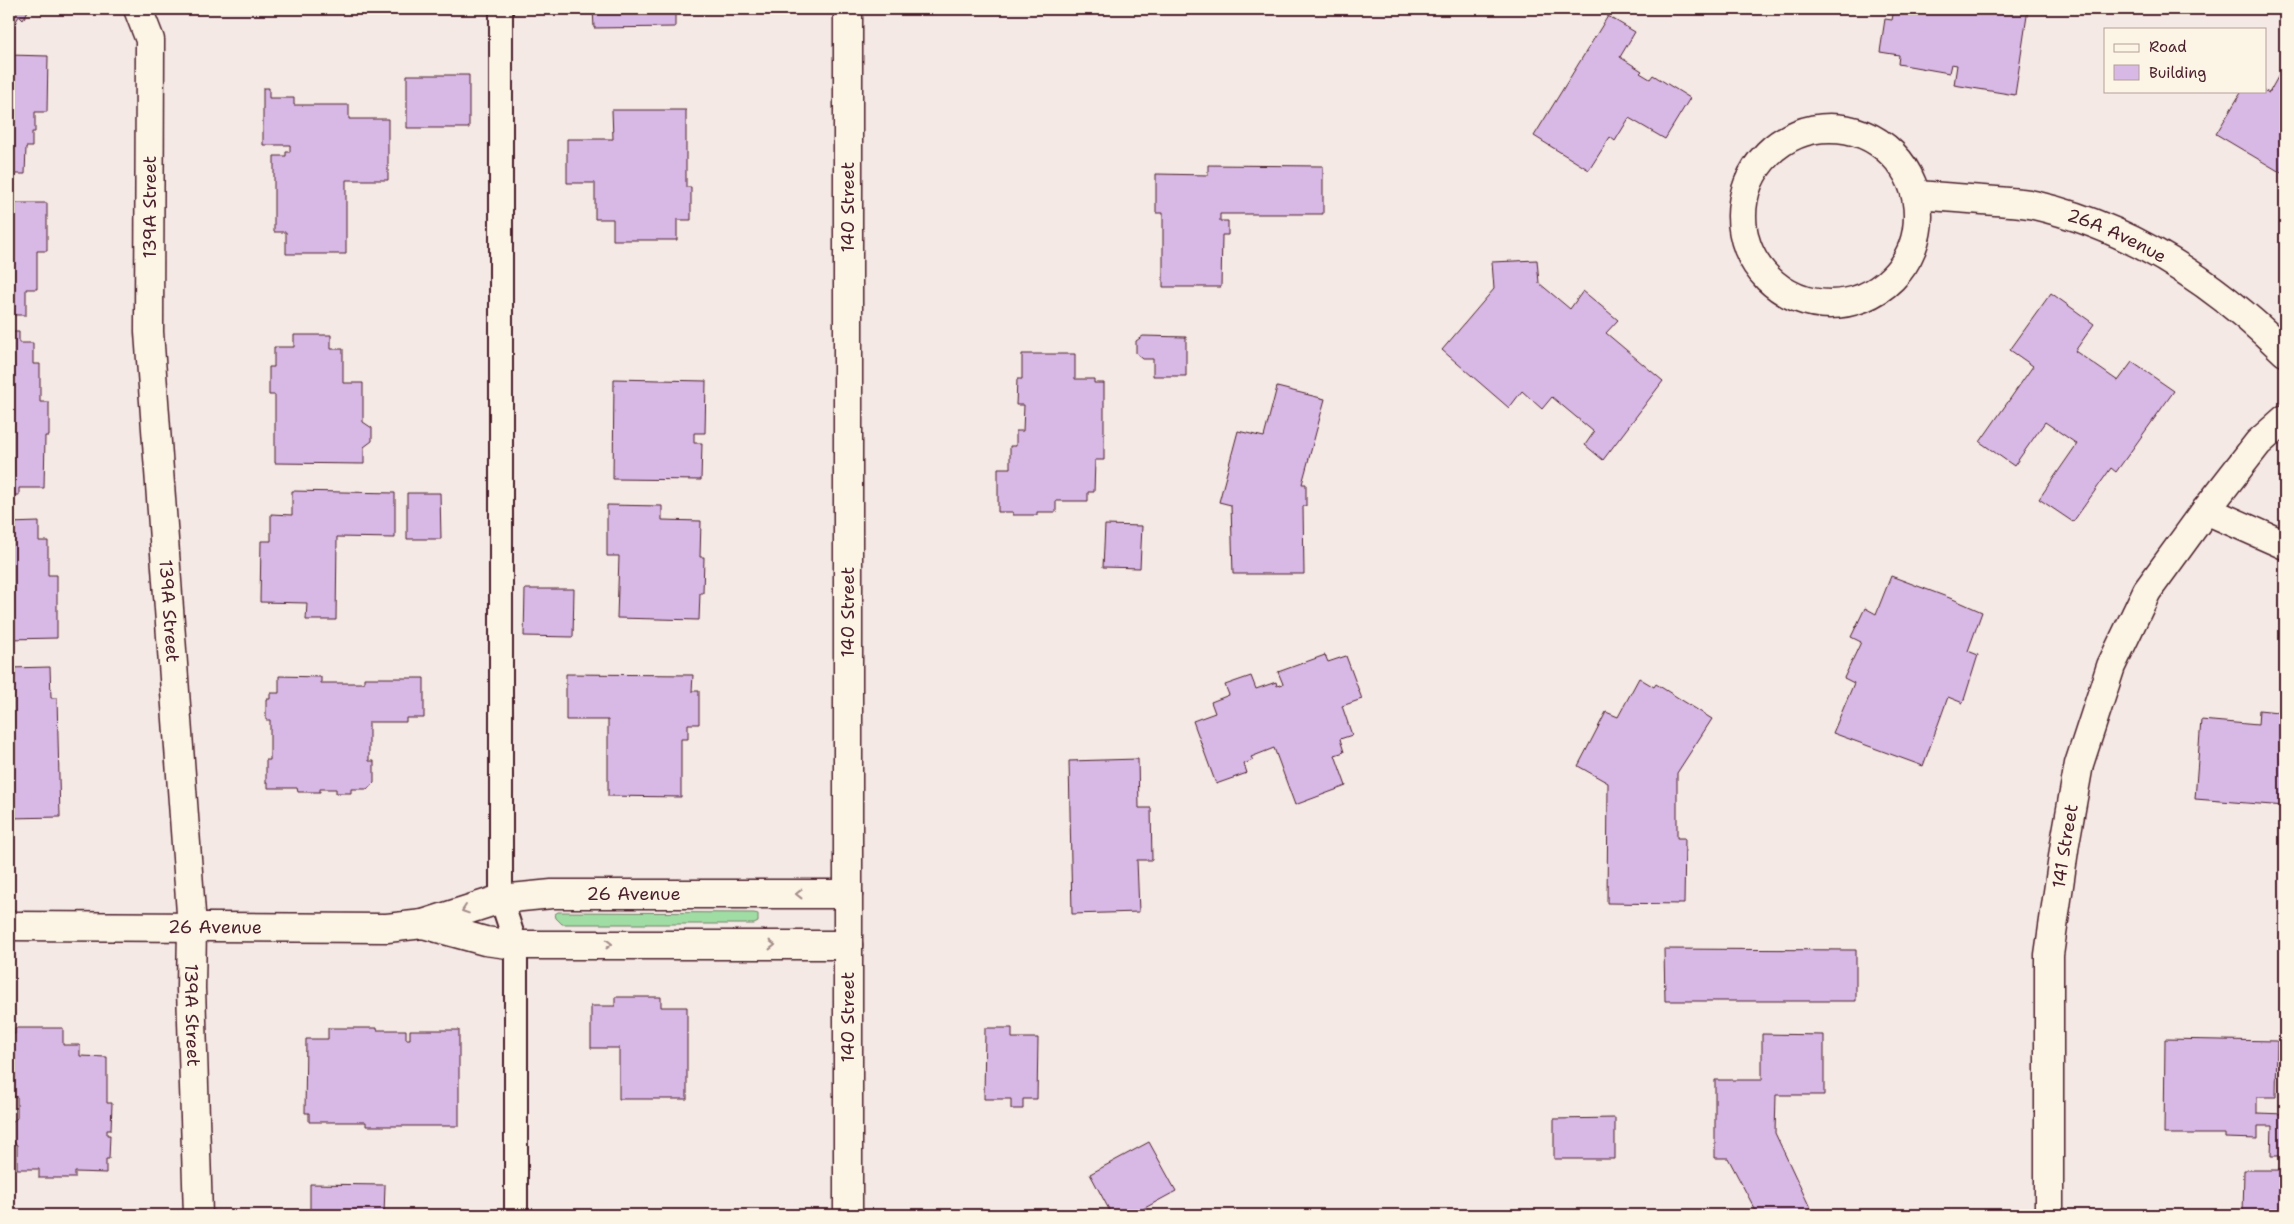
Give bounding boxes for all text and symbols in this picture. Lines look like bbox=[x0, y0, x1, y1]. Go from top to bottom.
legend bbox=[2104, 28, 2266, 92]
text: Road bbox=[2149, 37, 2187, 57]
text: Building bbox=[2149, 63, 2206, 83]
street label: 139A Street bbox=[138, 155, 162, 259]
street label: 140 Street bbox=[836, 161, 860, 252]
street label: 26A Avenue bbox=[2064, 203, 2171, 269]
street label: 139A Street bbox=[153, 559, 185, 663]
street label: 140 Street bbox=[836, 566, 860, 657]
street label: 141 Street bbox=[2047, 802, 2084, 890]
street label: 26 Avenue bbox=[587, 882, 681, 906]
one-way arrow bbox=[795, 889, 802, 899]
one-way arrow bbox=[462, 905, 470, 915]
street label: 26 Avenue bbox=[168, 915, 262, 939]
one-way arrow bbox=[606, 939, 613, 949]
one-way arrow bbox=[768, 940, 776, 950]
street label: 139A Street bbox=[179, 963, 205, 1067]
street label: 140 Street bbox=[836, 971, 860, 1062]

